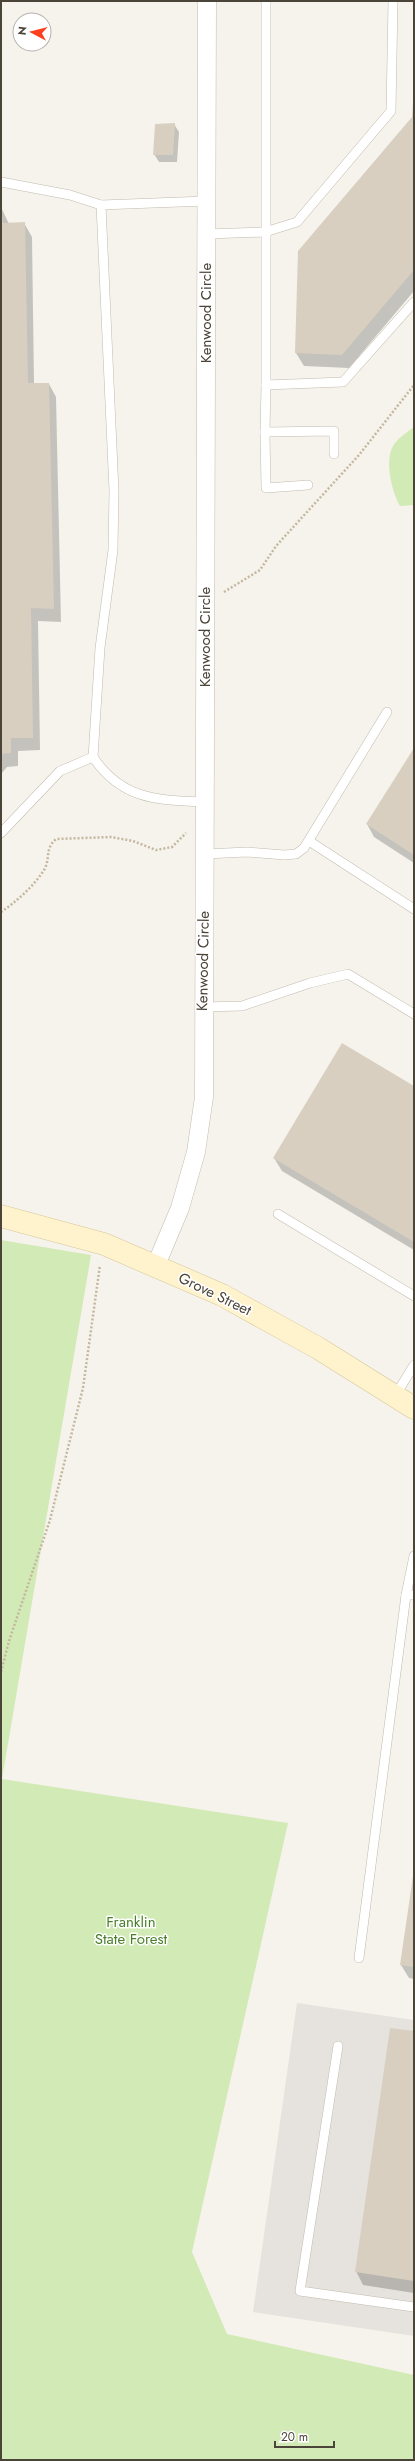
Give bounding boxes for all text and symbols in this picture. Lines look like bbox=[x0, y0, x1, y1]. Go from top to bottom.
north arrow bbox=[12, 12, 52, 52]
text: N bbox=[14, 25, 31, 36]
street label: Kenwood Circle bbox=[195, 263, 217, 363]
street label: Kenwood Circle bbox=[194, 587, 216, 687]
street label: Kenwood Circle bbox=[191, 910, 215, 1011]
street label: Grove Street bbox=[175, 1267, 256, 1321]
park label: Franklin State Forest bbox=[95, 1911, 168, 1950]
scale bar bbox=[275, 2423, 334, 2449]
text: 20 m bbox=[281, 2428, 308, 2446]

